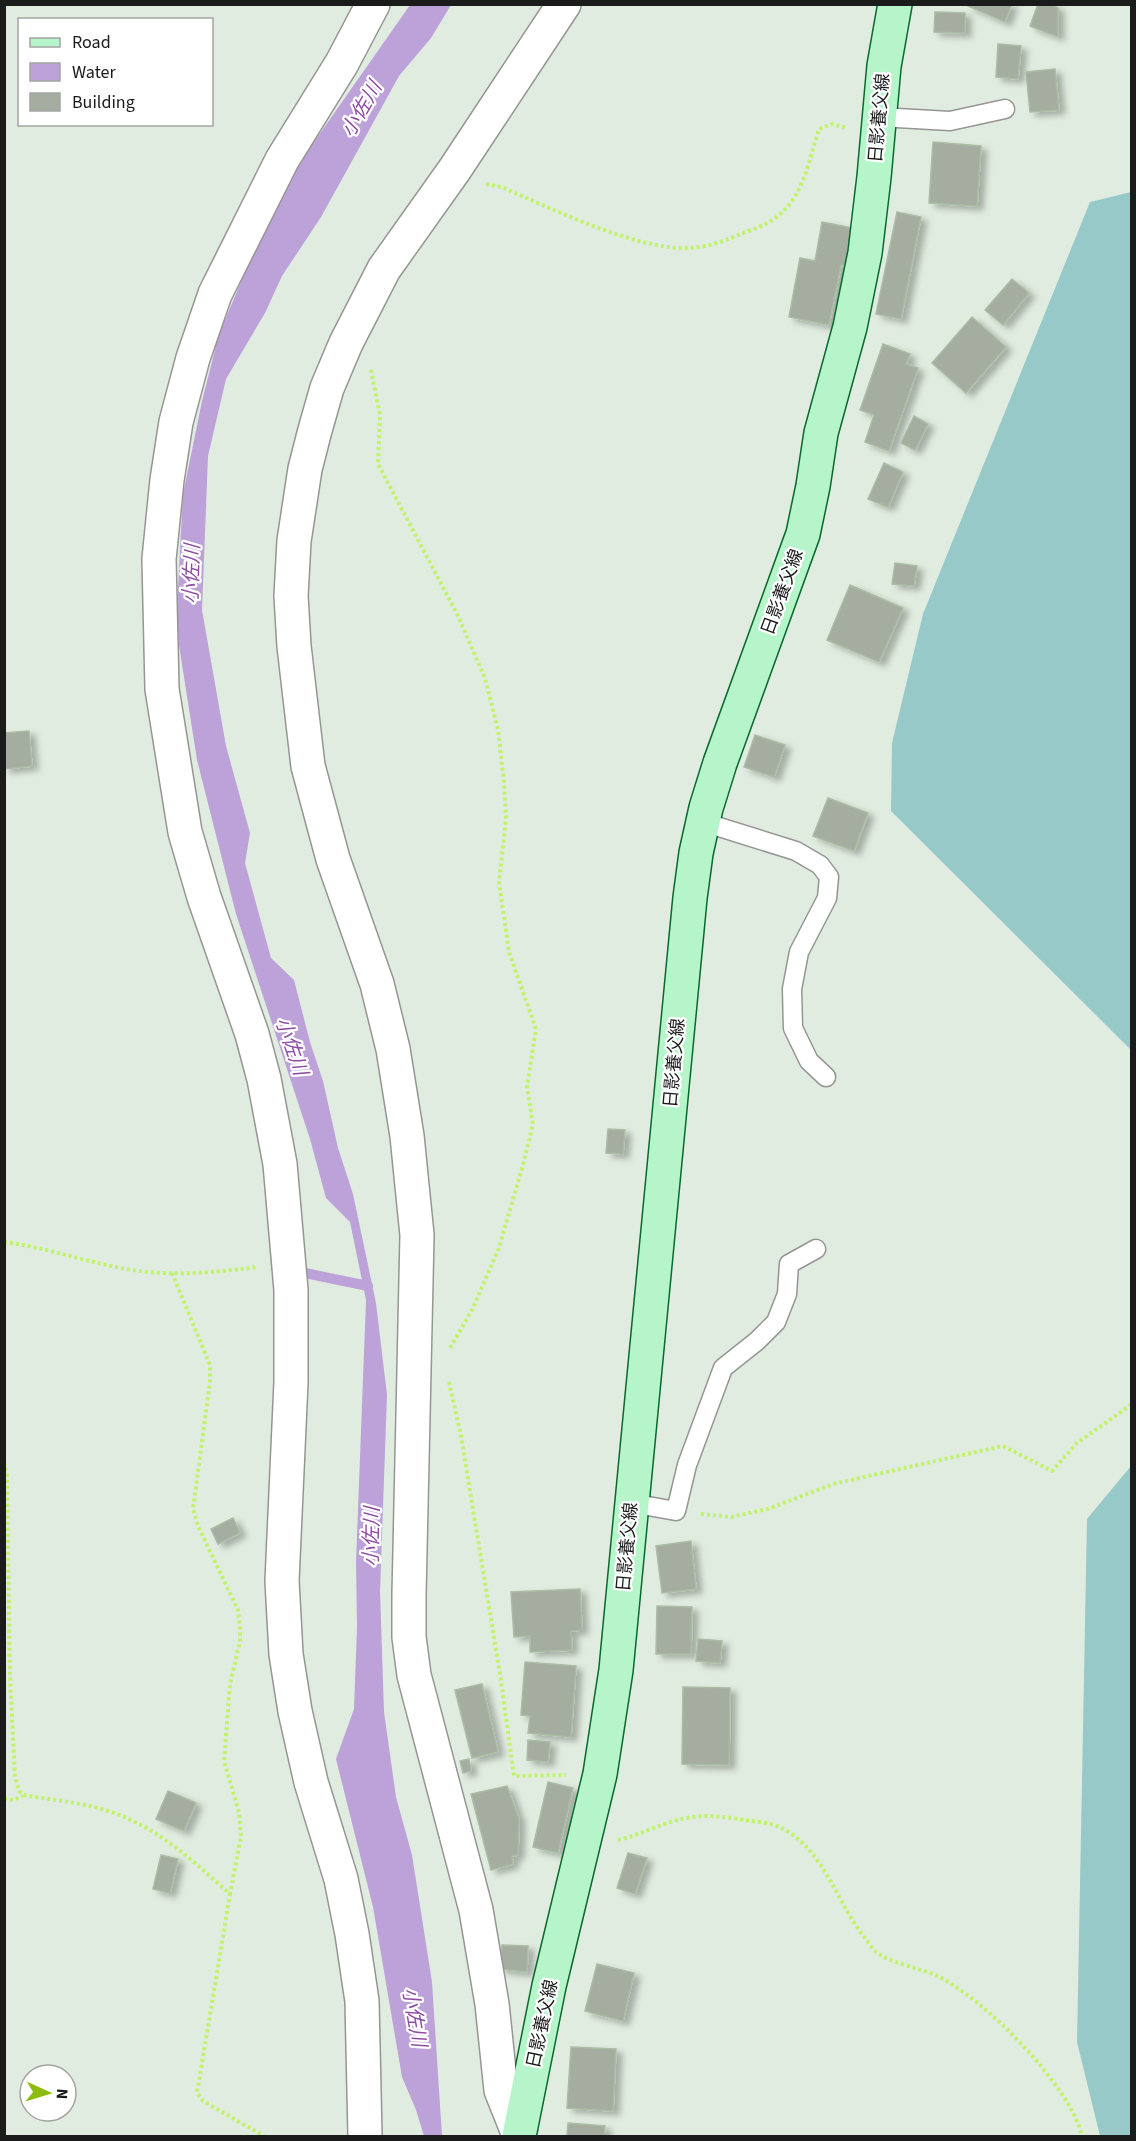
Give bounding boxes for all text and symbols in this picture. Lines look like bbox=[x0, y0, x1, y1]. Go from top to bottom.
legend bbox=[18, 18, 213, 126]
text: Road bbox=[72, 30, 111, 55]
text: Water bbox=[72, 60, 116, 85]
street label: 日影養父線 bbox=[863, 72, 896, 164]
water label: 小佐川 bbox=[335, 75, 390, 142]
text: Building bbox=[72, 90, 135, 115]
water label: 小佐川 bbox=[177, 542, 207, 605]
street label: 日影養父線 bbox=[755, 546, 810, 639]
water label: 小佐川 bbox=[268, 1013, 315, 1081]
street label: 日影養父線 bbox=[658, 1017, 691, 1109]
street label: 日影養父線 bbox=[611, 1501, 644, 1593]
water label: 小佐川 bbox=[357, 1505, 387, 1567]
street label: 日影養父線 bbox=[521, 1977, 564, 2071]
water label: 小佐川 bbox=[395, 1985, 433, 2051]
north arrow bbox=[18, 2063, 78, 2123]
text: N bbox=[51, 2088, 73, 2100]

